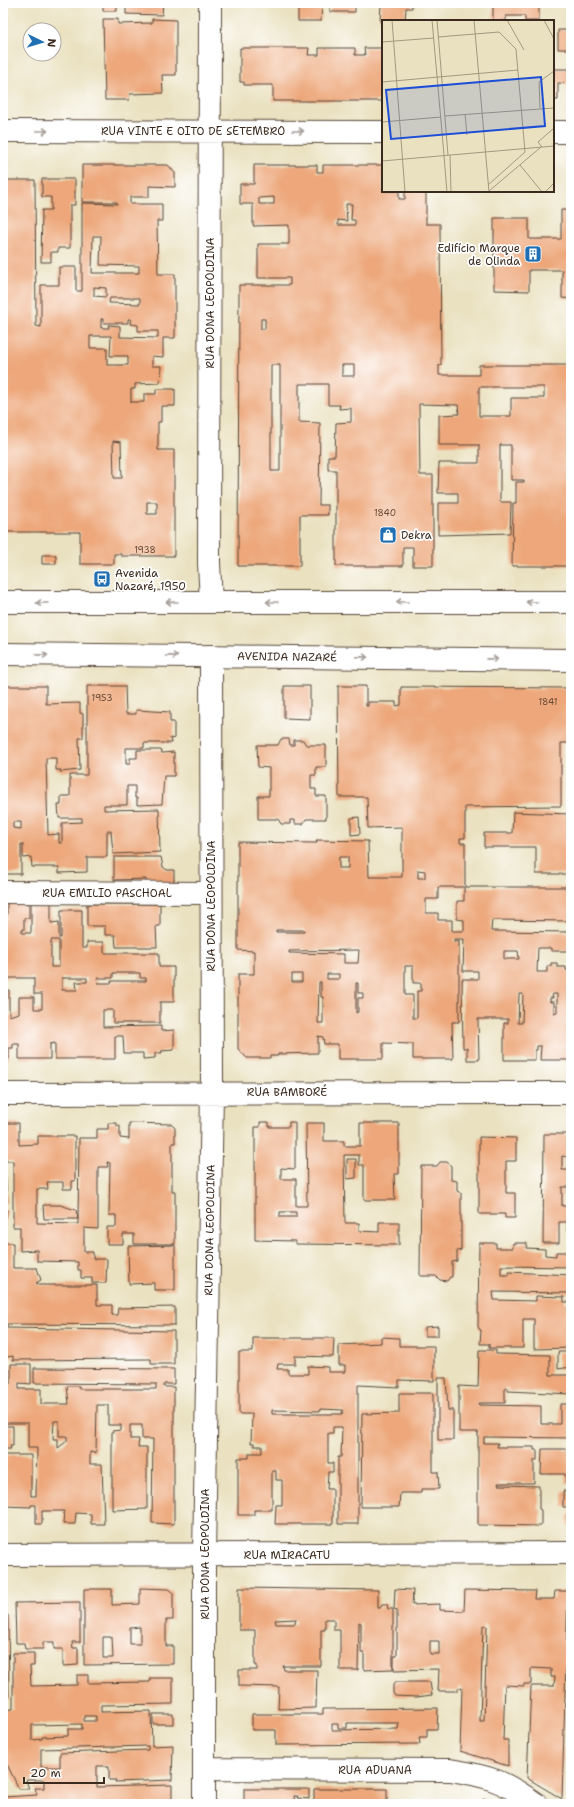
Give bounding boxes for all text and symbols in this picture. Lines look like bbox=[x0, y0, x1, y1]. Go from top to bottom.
inset map bbox=[382, 20, 554, 192]
north arrow bbox=[22, 22, 62, 62]
text: N bbox=[44, 38, 59, 48]
street label: RUA VINTE E OITO DE SETEMBRO bbox=[101, 124, 285, 139]
one-way arrow bbox=[35, 127, 48, 135]
one-way arrow bbox=[291, 127, 304, 135]
street label: RUA DONA LEOPOLDINA bbox=[203, 237, 218, 369]
place label: Edifício Marque de Olinda bbox=[438, 241, 520, 269]
building icon: Edifício Marque de Olinda bbox=[523, 244, 543, 264]
house number: 1840 bbox=[374, 507, 396, 519]
shop icon: Dekra bbox=[378, 525, 398, 545]
place label: Dekra bbox=[401, 528, 432, 543]
house number: 1938 bbox=[134, 544, 156, 556]
place label: Avenida Nazaré, 1950 bbox=[115, 566, 186, 594]
bus stop icon: Avenida Nazaré, 1950 bbox=[92, 569, 112, 589]
one-way arrow bbox=[166, 598, 179, 606]
one-way arrow bbox=[266, 598, 279, 606]
one-way arrow bbox=[396, 598, 409, 606]
one-way arrow bbox=[526, 598, 539, 606]
one-way arrow bbox=[36, 599, 49, 607]
street label: AVENIDA NAZARÉ bbox=[237, 648, 337, 665]
one-way arrow bbox=[35, 651, 48, 658]
one-way arrow bbox=[165, 652, 178, 660]
one-way arrow bbox=[355, 654, 368, 661]
one-way arrow bbox=[485, 655, 498, 663]
house number: 1953 bbox=[92, 692, 112, 704]
house number: 1841 bbox=[538, 696, 558, 708]
street label: RUA DONA LEOPOLDINA bbox=[204, 840, 219, 972]
street label: RUA EMILIO PASCHOAL bbox=[42, 886, 172, 901]
street label: RUA BAMBORÉ bbox=[247, 1084, 327, 1100]
street label: RUA DONA LEOPOLDINA bbox=[201, 1164, 219, 1296]
street label: RUA DONA LEOPOLDINA bbox=[198, 1488, 213, 1620]
street label: RUA MIRACATU bbox=[244, 1548, 330, 1563]
scale bar bbox=[24, 1759, 104, 1785]
street label: RUA ADUANA bbox=[338, 1763, 412, 1778]
text: 20 m bbox=[30, 1765, 61, 1781]

